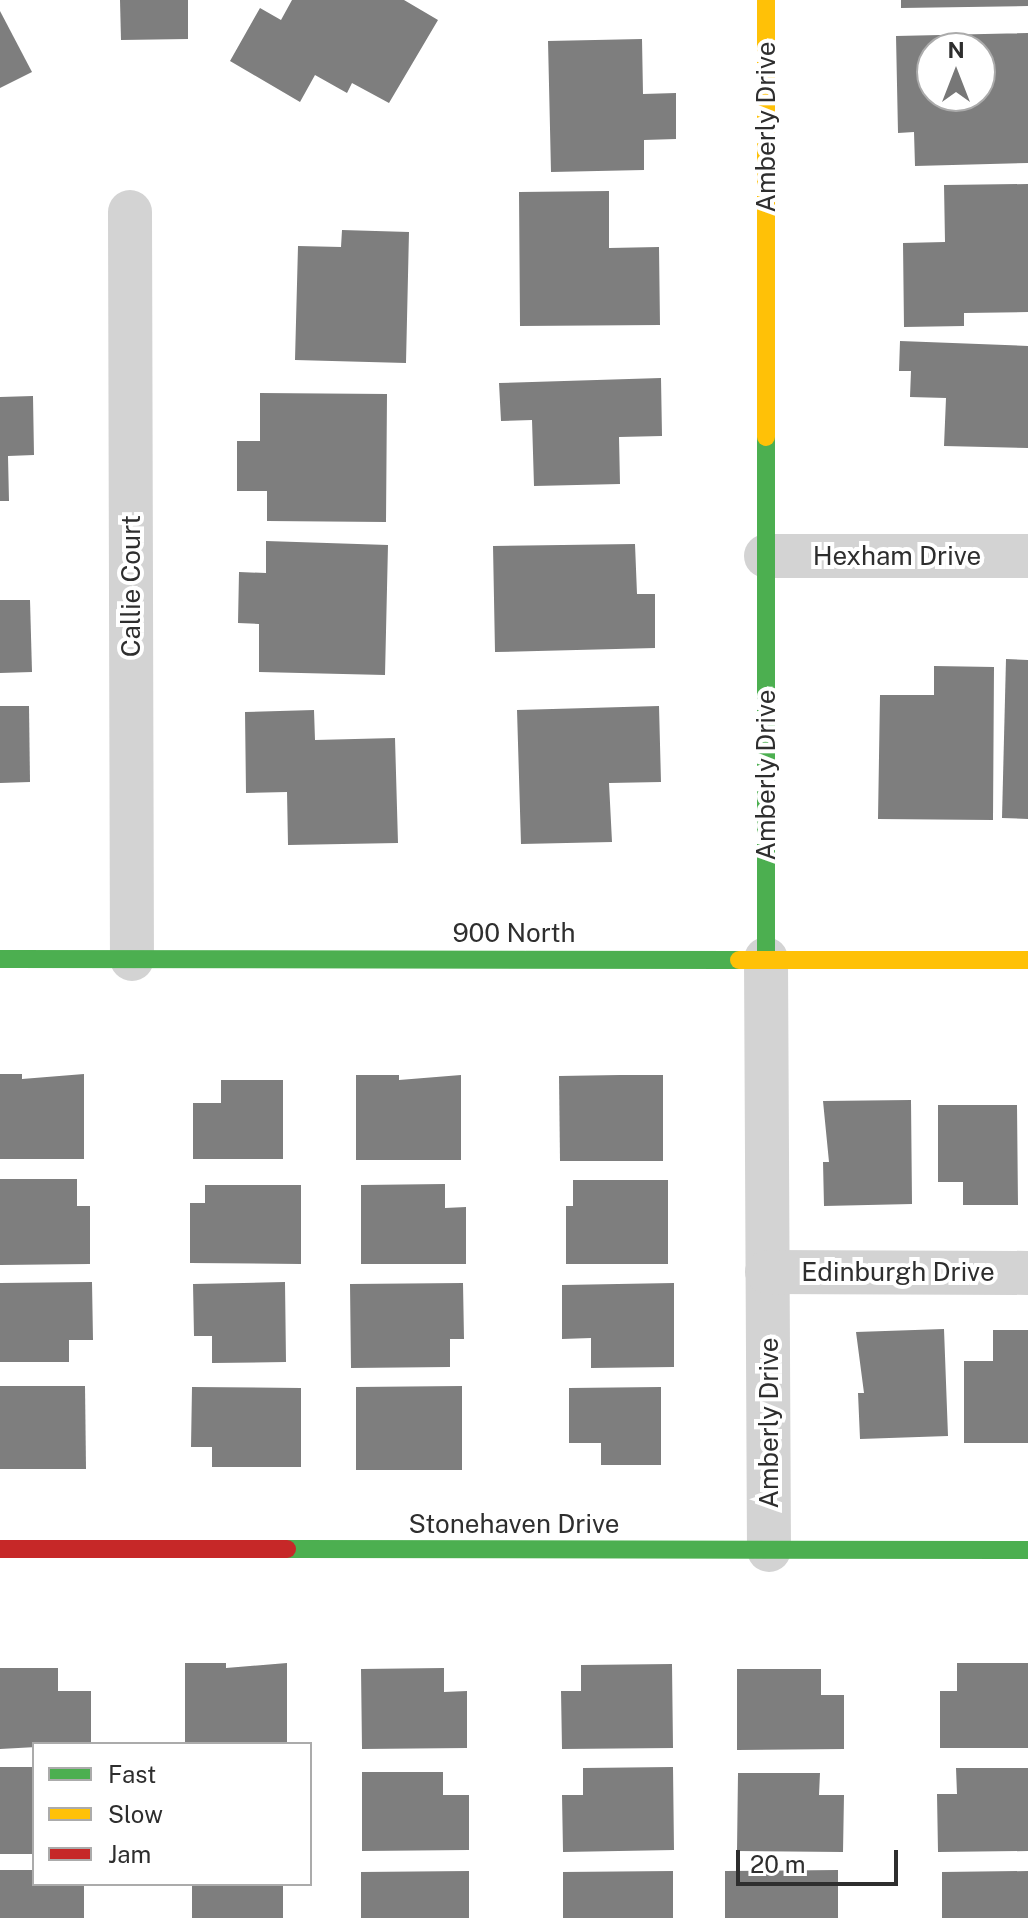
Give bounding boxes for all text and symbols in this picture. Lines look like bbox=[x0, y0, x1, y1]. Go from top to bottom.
north arrow bbox=[916, 32, 996, 112]
text: N bbox=[947, 37, 965, 63]
street label: Amberly Drive bbox=[750, 41, 782, 213]
street label: Callie Court bbox=[115, 515, 147, 657]
street label: Hexham Drive bbox=[813, 540, 981, 572]
street label: Amberly Drive bbox=[750, 689, 782, 861]
street label: 900 North bbox=[452, 917, 576, 949]
street label: Edinburgh Drive bbox=[801, 1256, 995, 1288]
street label: Amberly Drive bbox=[753, 1337, 785, 1509]
street label: Stonehaven Drive bbox=[408, 1508, 620, 1540]
legend bbox=[32, 1742, 312, 1886]
text: Fast bbox=[108, 1760, 156, 1788]
text: Slow bbox=[108, 1800, 163, 1828]
scale bar bbox=[740, 1834, 902, 1884]
text: Jam bbox=[108, 1840, 151, 1868]
text: 20 m bbox=[750, 1850, 806, 1878]

